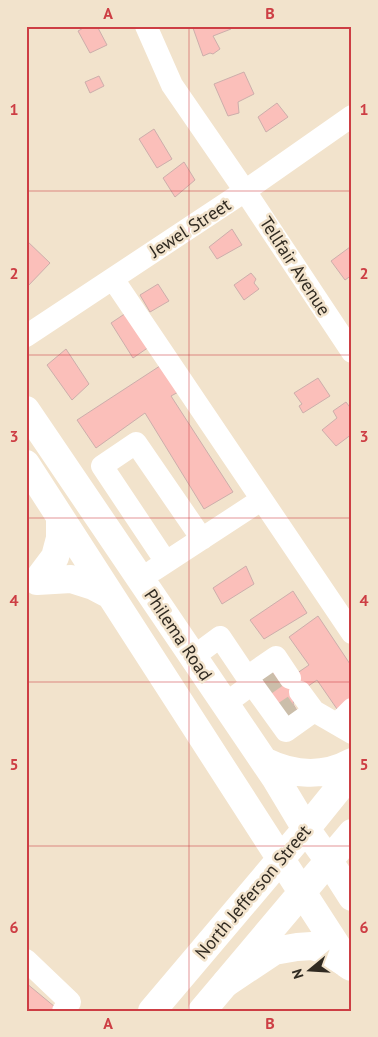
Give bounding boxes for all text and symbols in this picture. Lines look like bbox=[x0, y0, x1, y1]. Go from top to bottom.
text: A bbox=[103, 3, 113, 23]
text: B bbox=[265, 3, 275, 23]
text: 1 bbox=[9, 99, 19, 119]
text: 1 bbox=[359, 99, 369, 119]
street label: Jewel Street bbox=[144, 193, 235, 263]
street label: Tellfair Avenue bbox=[255, 212, 336, 320]
text: 2 bbox=[9, 263, 19, 283]
text: 2 bbox=[359, 263, 369, 283]
text: 3 bbox=[9, 426, 19, 446]
text: 3 bbox=[359, 426, 369, 446]
street label: Philema Road bbox=[139, 585, 217, 685]
text: 4 bbox=[9, 590, 19, 610]
text: 4 bbox=[359, 590, 369, 610]
text: 5 bbox=[9, 754, 19, 774]
text: 5 bbox=[359, 754, 369, 774]
street label: North Jefferson Street bbox=[190, 820, 315, 963]
text: 6 bbox=[9, 917, 19, 937]
text: 6 bbox=[359, 917, 369, 937]
north arrow bbox=[286, 944, 336, 994]
text: N bbox=[288, 967, 308, 981]
text: A bbox=[103, 1013, 113, 1033]
text: B bbox=[265, 1013, 275, 1033]

